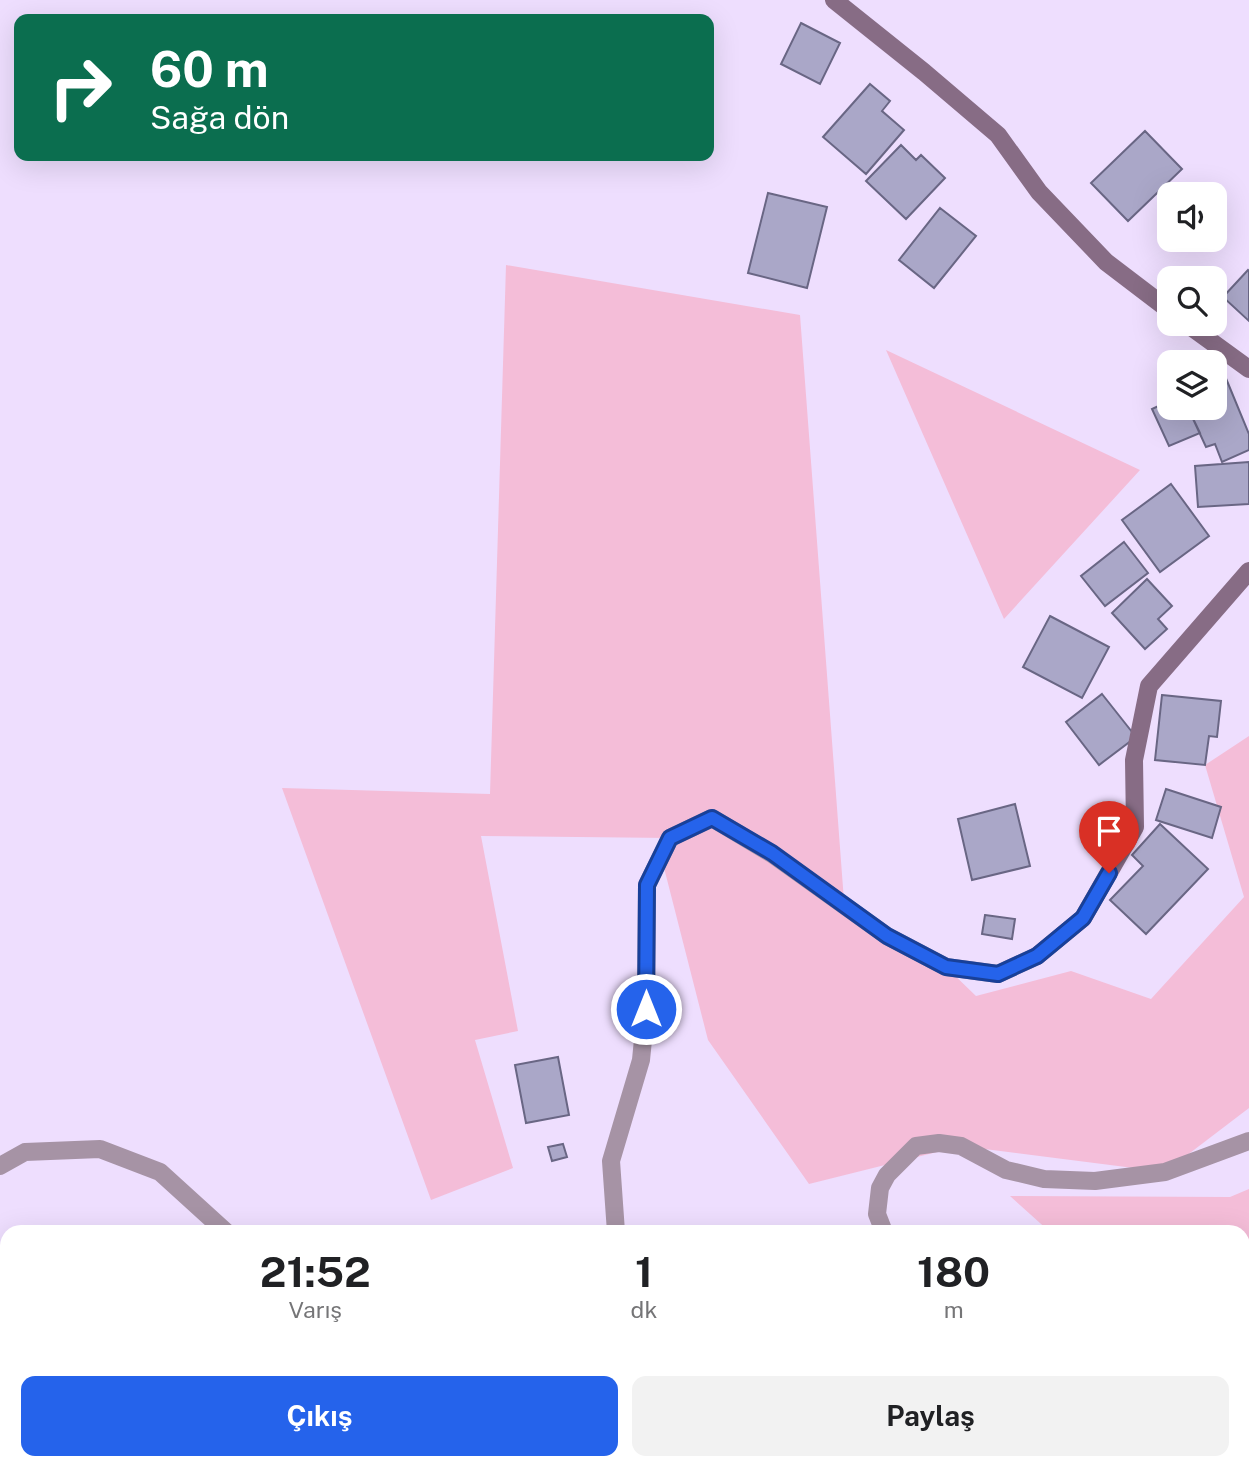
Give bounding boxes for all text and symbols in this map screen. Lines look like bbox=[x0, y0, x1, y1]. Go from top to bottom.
text: 60 m bbox=[150, 40, 269, 98]
icon: right bbox=[35, 42, 126, 133]
text: Sağa dön bbox=[150, 99, 289, 136]
map controls bbox=[1157, 182, 1227, 420]
button: sound bbox=[1157, 182, 1227, 252]
button: search bbox=[1157, 266, 1227, 336]
button: layers bbox=[1157, 350, 1227, 420]
pin bbox=[1079, 801, 1139, 873]
icon: arrive bbox=[1090, 812, 1128, 850]
position arrow bbox=[609, 972, 683, 1046]
text: 21:52 bbox=[260, 1247, 371, 1296]
text: 1 bbox=[635, 1247, 653, 1296]
text: 180 bbox=[917, 1247, 990, 1296]
text: Varış bbox=[289, 1296, 342, 1323]
text: dk bbox=[631, 1296, 657, 1323]
text: m bbox=[944, 1296, 964, 1323]
button: Çıkış bbox=[21, 1376, 618, 1456]
button: Paylaş bbox=[632, 1376, 1229, 1456]

